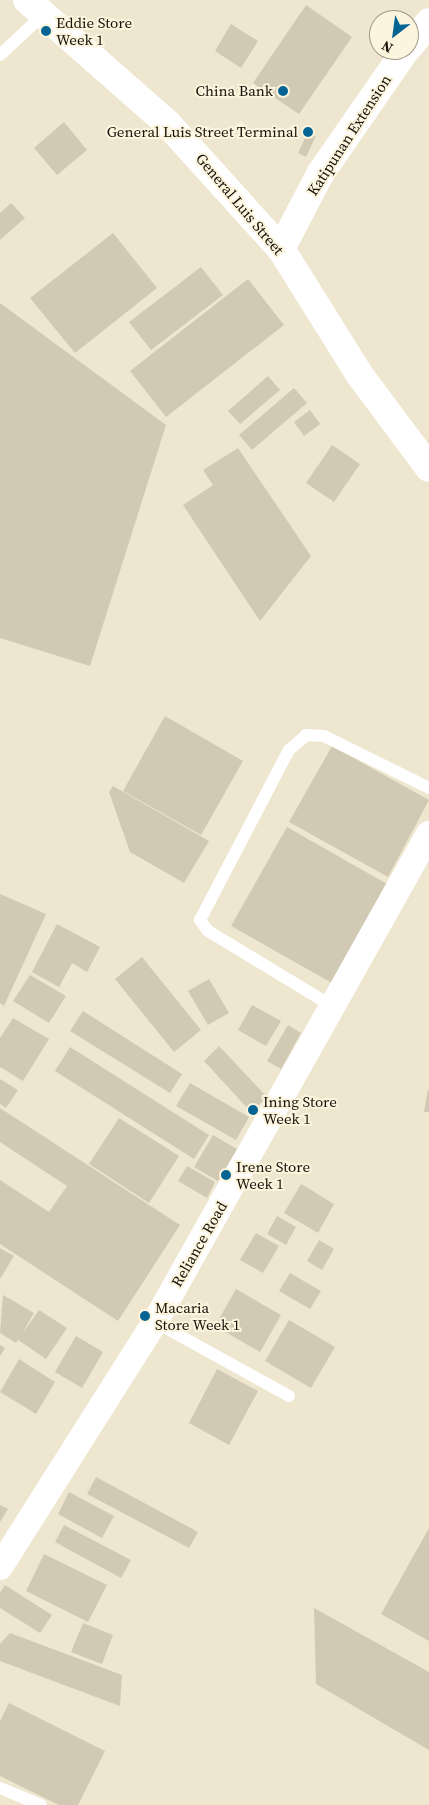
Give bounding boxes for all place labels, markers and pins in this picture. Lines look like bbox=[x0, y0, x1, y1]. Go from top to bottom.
place label: Eddie Store Week 1 bbox=[56, 13, 132, 48]
marker: Eddie Store Week 1 bbox=[40, 25, 52, 37]
place label: China Bank bbox=[196, 82, 273, 100]
marker: China Bank bbox=[277, 85, 289, 97]
place label: General Luis Street Terminal bbox=[106, 123, 298, 141]
marker: General Luis Street Terminal bbox=[302, 126, 314, 138]
place label: Ining Store Week 1 bbox=[263, 1092, 337, 1127]
marker: Ining Store Week 1 bbox=[247, 1104, 259, 1116]
place label: Irene Store Week 1 bbox=[236, 1157, 310, 1192]
marker: Irene Store Week 1 bbox=[220, 1169, 232, 1181]
place label: Macaria Store Week 1 bbox=[155, 1298, 241, 1333]
marker: Macaria Store Week 1 bbox=[139, 1310, 151, 1322]

